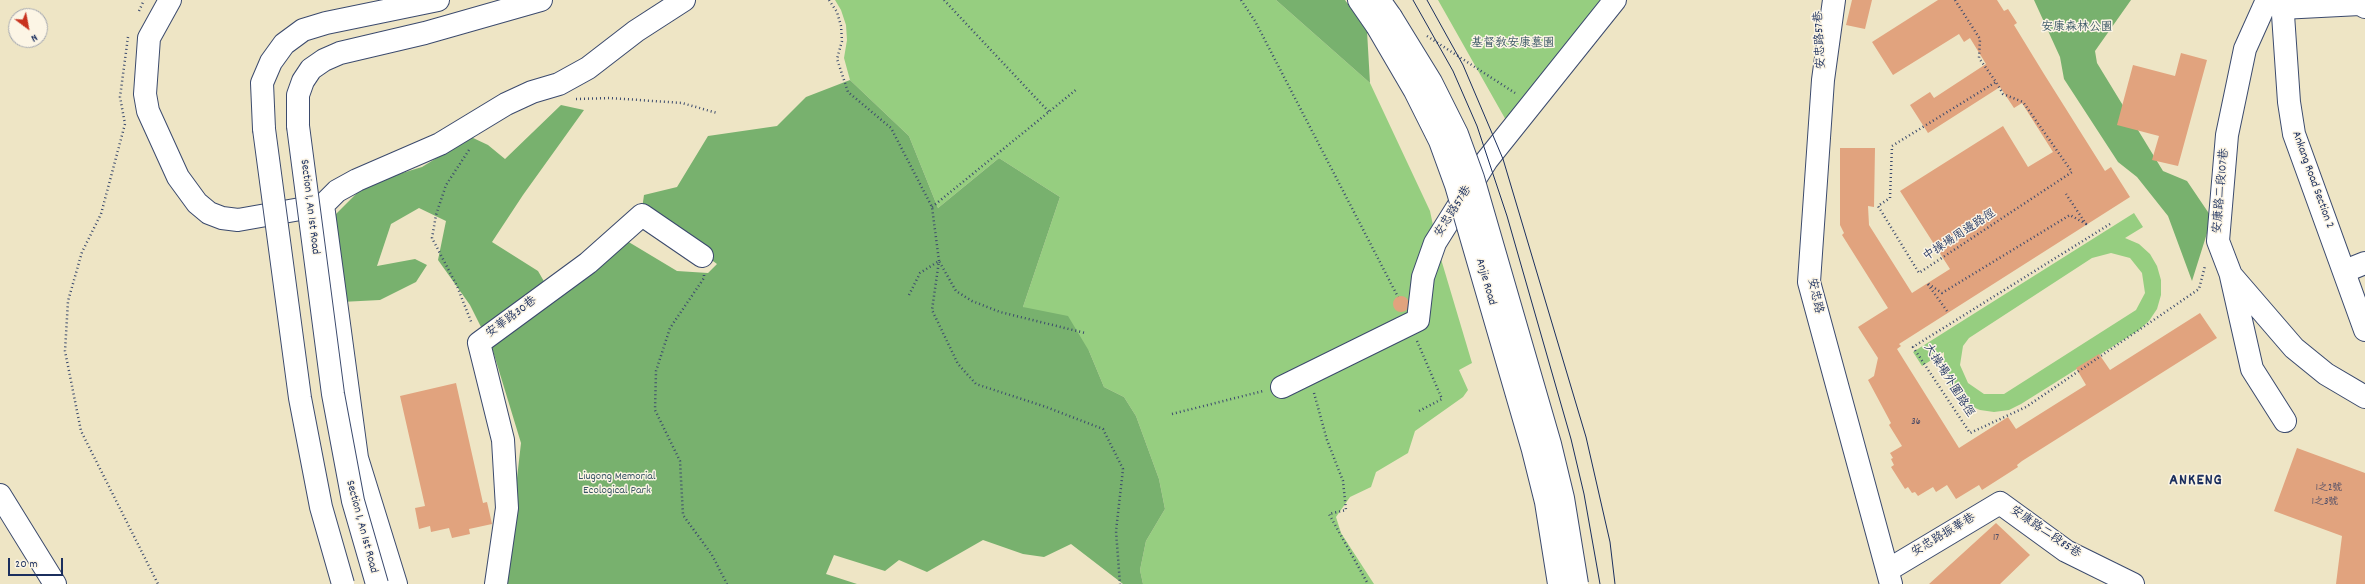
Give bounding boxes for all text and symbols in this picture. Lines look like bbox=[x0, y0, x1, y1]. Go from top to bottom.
north arrow bbox=[8, 8, 48, 48]
street label: 安忠路57巷 bbox=[1812, 11, 1830, 69]
park label: 安康森林公園 bbox=[2041, 21, 2113, 35]
text: N bbox=[27, 29, 40, 46]
park label: 基督教安康墓園 bbox=[1471, 37, 1555, 51]
street label: Ankang Road Section 2 bbox=[2288, 129, 2336, 231]
street label: 安康路二段107巷 bbox=[2211, 148, 2233, 234]
street label: Section 1, An 1st Road bbox=[296, 159, 322, 255]
street label: 安忠路57巷 bbox=[1432, 184, 1476, 240]
street label: 中操場周邊路徑 bbox=[1921, 207, 1999, 265]
street label: Anjie Road bbox=[1471, 257, 1499, 307]
street label: 安忠路 bbox=[1803, 277, 1825, 315]
street label: 安華路30巷 bbox=[484, 294, 540, 342]
street label: 大操場外圍路徑 bbox=[1920, 342, 1976, 420]
house number: 36 bbox=[1911, 417, 1921, 429]
park label: Liugong Memorial Ecological Park bbox=[578, 470, 656, 498]
district label: ANKENG bbox=[2169, 472, 2223, 492]
street label: Section 1, An 1st Road bbox=[342, 479, 380, 575]
house number: 1之2號 bbox=[2316, 483, 2342, 495]
house number: 1之3號 bbox=[2312, 497, 2338, 509]
street label: 安康路二段85巷 bbox=[2007, 504, 2083, 562]
street label: 安忠路振華巷 bbox=[1909, 511, 1979, 561]
house number: 17 bbox=[1993, 533, 1999, 545]
scale bar bbox=[10, 550, 65, 576]
text: 20 m bbox=[15, 556, 38, 573]

